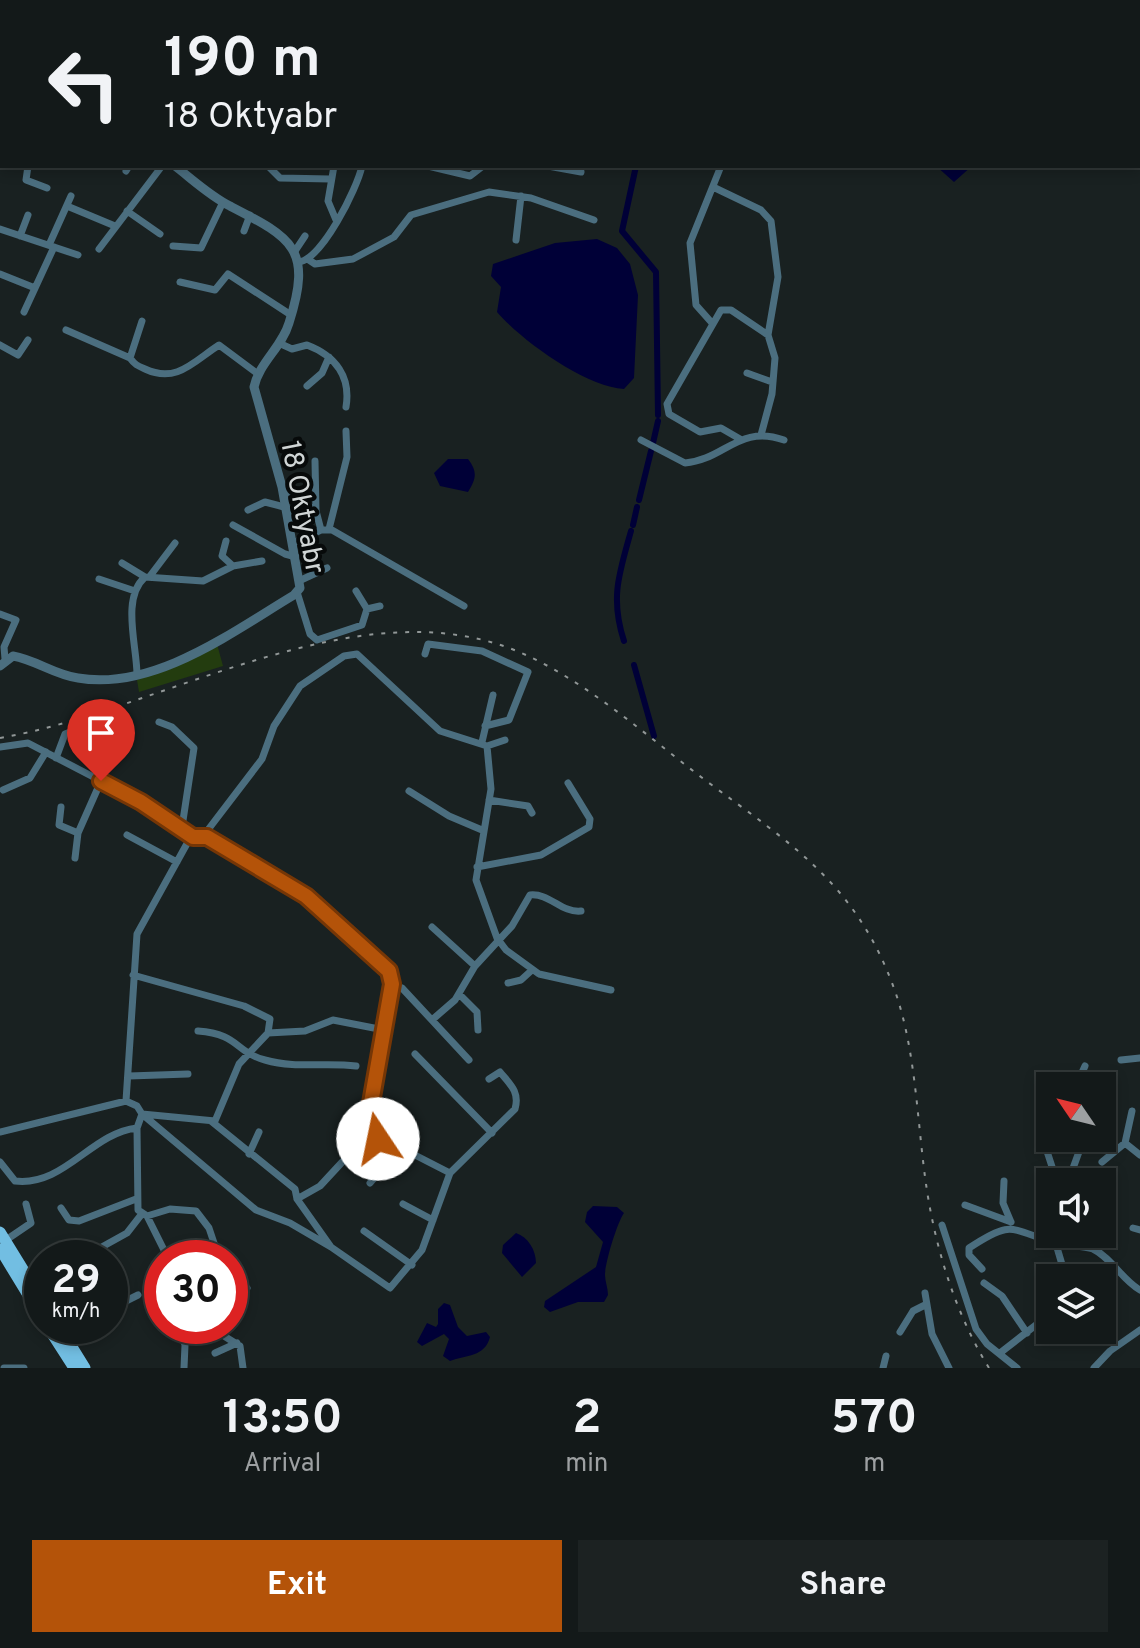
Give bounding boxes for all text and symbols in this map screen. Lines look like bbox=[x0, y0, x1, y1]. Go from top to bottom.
text: 190 m bbox=[164, 26, 321, 96]
icon: left bbox=[32, 32, 136, 136]
text: 18 Oktyabr bbox=[164, 95, 337, 141]
street label: 18 Oktyabr bbox=[271, 438, 332, 577]
pin bbox=[67, 699, 135, 781]
icon: arrive bbox=[79, 711, 123, 755]
north arrow bbox=[1036, 1072, 1116, 1152]
map controls bbox=[1036, 1072, 1116, 1344]
position arrow bbox=[336, 1097, 420, 1181]
button: sound bbox=[1036, 1168, 1116, 1248]
speed limit sign: 30 bbox=[144, 1240, 248, 1344]
text: 29 bbox=[51, 1257, 101, 1307]
button: layers bbox=[1036, 1264, 1116, 1344]
text: km/h bbox=[52, 1299, 100, 1325]
text: 13:50 bbox=[222, 1390, 343, 1450]
text: 2 bbox=[572, 1390, 602, 1450]
text: 570 bbox=[831, 1390, 918, 1450]
text: Arrival bbox=[244, 1448, 321, 1481]
text: min bbox=[565, 1448, 608, 1481]
text: m bbox=[863, 1448, 885, 1481]
button: Exit bbox=[32, 1540, 562, 1632]
button: Share bbox=[578, 1540, 1108, 1632]

